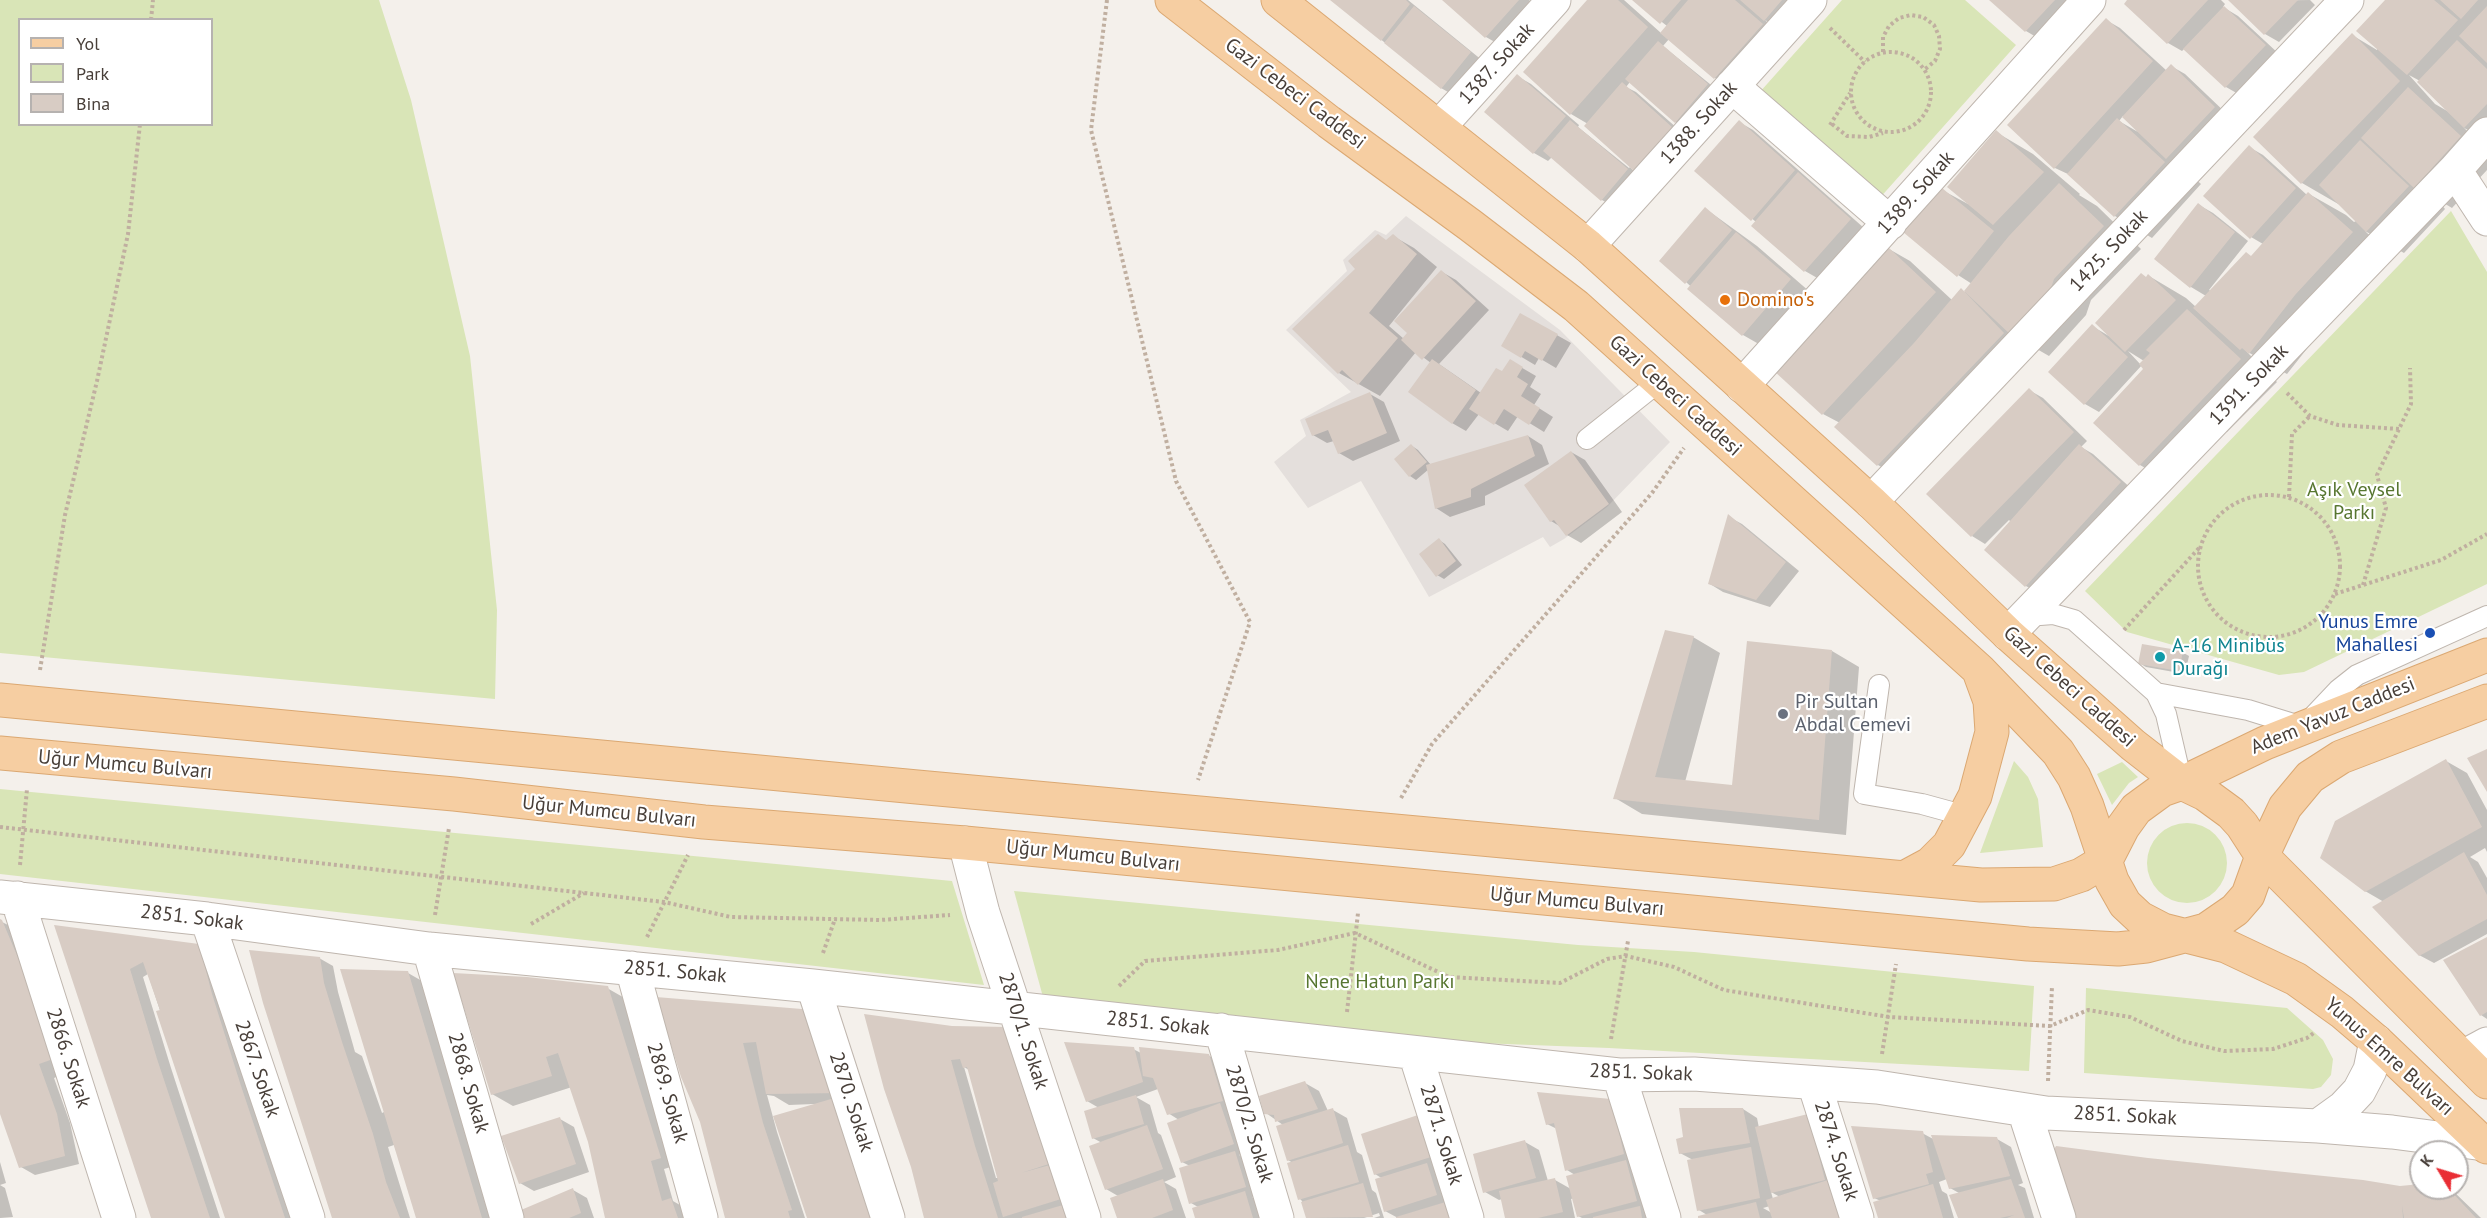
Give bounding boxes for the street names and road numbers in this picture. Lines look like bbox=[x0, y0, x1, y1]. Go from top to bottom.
street label: 1387. Sokak bbox=[1454, 18, 1540, 110]
street label: Gazi Cebeci Caddesi bbox=[1220, 33, 1370, 155]
street label: 1388. Sokak bbox=[1655, 76, 1743, 170]
street label: 1389. Sokak bbox=[1872, 146, 1960, 240]
street label: 1425. Sokak bbox=[2065, 205, 2153, 297]
street label: Gazi Cebeci Caddesi bbox=[1604, 330, 1746, 462]
street label: 1391. Sokak bbox=[2204, 339, 2294, 431]
street label: Gazi Cebeci Caddesi bbox=[1998, 621, 2140, 753]
street label: Adem Yavuz Caddesi bbox=[2247, 672, 2419, 760]
street label: Uğur Mumcu Bulvarı bbox=[37, 745, 213, 785]
street label: Uğur Mumcu Bulvarı bbox=[521, 791, 697, 833]
street label: Uğur Mumcu Bulvarı bbox=[1005, 835, 1181, 877]
street label: Uğur Mumcu Bulvarı bbox=[1489, 882, 1665, 922]
street label: 2851. Sokak bbox=[139, 900, 245, 936]
street label: 2851. Sokak bbox=[622, 956, 728, 988]
street label: 2870/1. Sokak bbox=[993, 969, 1053, 1093]
street label: Yunus Emre Bulvarı bbox=[2320, 993, 2458, 1121]
street label: 2866. Sokak bbox=[41, 1005, 95, 1111]
street label: 2851. Sokak bbox=[1105, 1007, 1211, 1041]
street label: 2867. Sokak bbox=[229, 1017, 285, 1121]
street label: 2868. Sokak bbox=[442, 1030, 494, 1136]
street label: 2869. Sokak bbox=[641, 1040, 693, 1146]
street label: 2870. Sokak bbox=[824, 1049, 878, 1155]
street label: 2851. Sokak bbox=[1589, 1059, 1693, 1087]
street label: 2870/2. Sokak bbox=[1220, 1062, 1278, 1186]
street label: 2871. Sokak bbox=[1414, 1082, 1468, 1188]
street label: 2874. Sokak bbox=[1809, 1098, 1863, 1204]
street label: 2851. Sokak bbox=[2073, 1101, 2177, 1131]

